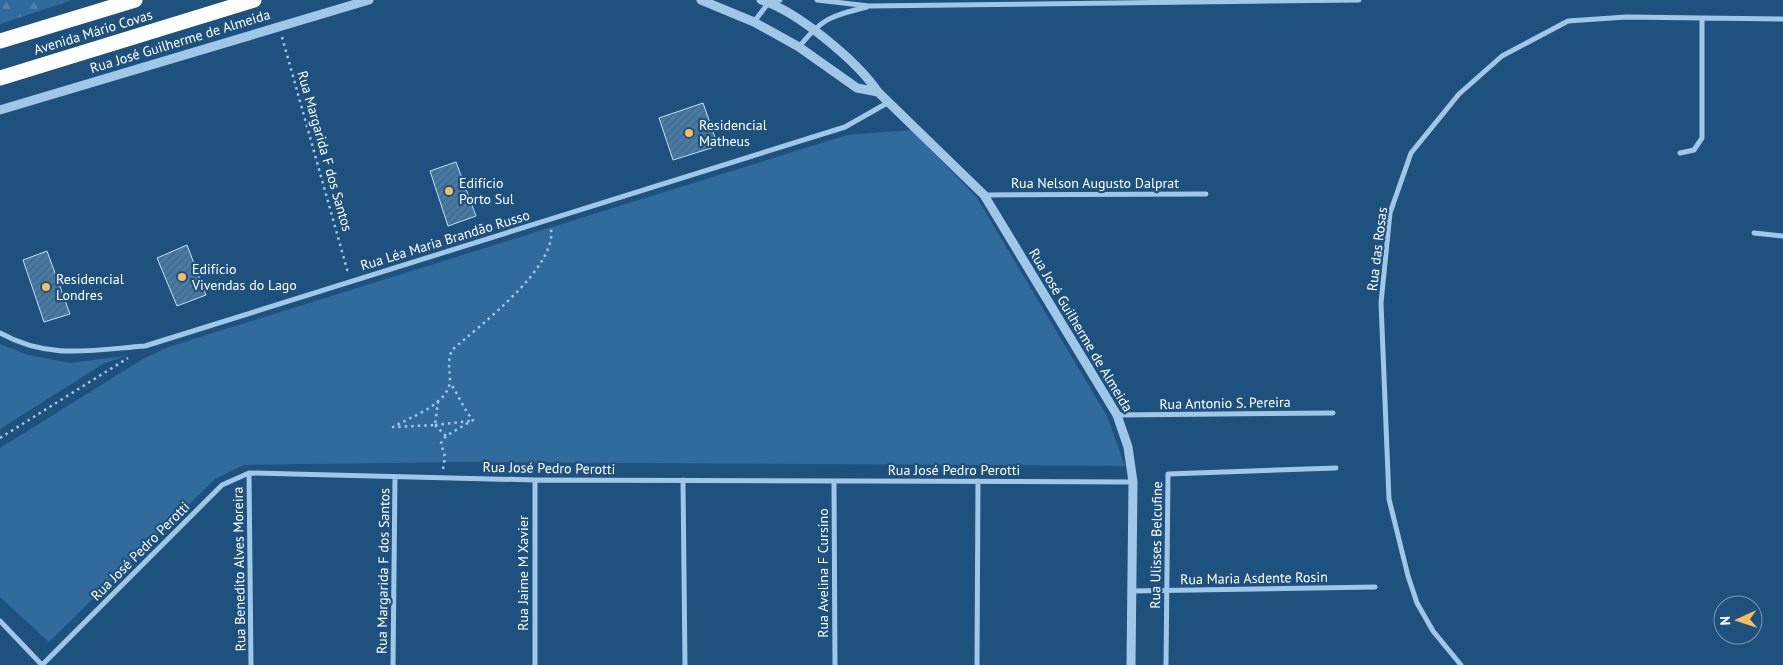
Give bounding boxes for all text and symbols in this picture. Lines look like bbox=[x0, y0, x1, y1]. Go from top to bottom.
street label: Avenida Mário Covas bbox=[31, 5, 155, 59]
street label: Rua José Guilherme de Almeida bbox=[88, 5, 272, 77]
street label: Rua Margarida F dos Santos bbox=[293, 69, 357, 233]
place label: Residencial Matheus bbox=[699, 116, 767, 150]
marker: Residencial Matheus bbox=[683, 127, 695, 139]
place label: Edifício Porto Sul bbox=[459, 174, 514, 208]
street label: Rua Nelson Augusto Dalprat bbox=[1011, 174, 1179, 192]
marker: Edifício Porto Sul bbox=[443, 185, 455, 197]
street label: Rua Léa Maria Brandão Russo bbox=[358, 206, 532, 274]
street label: Rua das Rosas bbox=[1363, 206, 1391, 292]
street label: Rua José Guilherme de Almeida bbox=[1025, 245, 1137, 415]
place label: Edifício Vivendas do Lago bbox=[191, 260, 297, 294]
place label: Residencial Londres bbox=[56, 270, 124, 304]
marker: Edifício Vivendas do Lago bbox=[176, 271, 188, 283]
marker: Residencial Londres bbox=[40, 281, 52, 293]
street label: Rua Antonio S. Pereira bbox=[1159, 393, 1291, 413]
street label: Rua José Pedro Perotti bbox=[483, 458, 615, 478]
street label: Rua José Pedro Perotti bbox=[888, 461, 1020, 479]
street label: Rua Ulisses Belcufine bbox=[1146, 481, 1166, 609]
street label: Rua Benedito Alves Moreira bbox=[229, 486, 249, 651]
street label: Rua Margarida F dos Santos bbox=[373, 488, 393, 654]
street label: Rua José Pedro Perotti bbox=[87, 498, 193, 604]
street label: Rua Avelina F Cursino bbox=[814, 508, 832, 638]
street label: Rua Jaime M Xavier bbox=[514, 515, 532, 631]
street label: Rua Maria Asdente Rosin bbox=[1180, 568, 1328, 588]
north arrow bbox=[1713, 595, 1763, 645]
text: N bbox=[1716, 616, 1734, 626]

